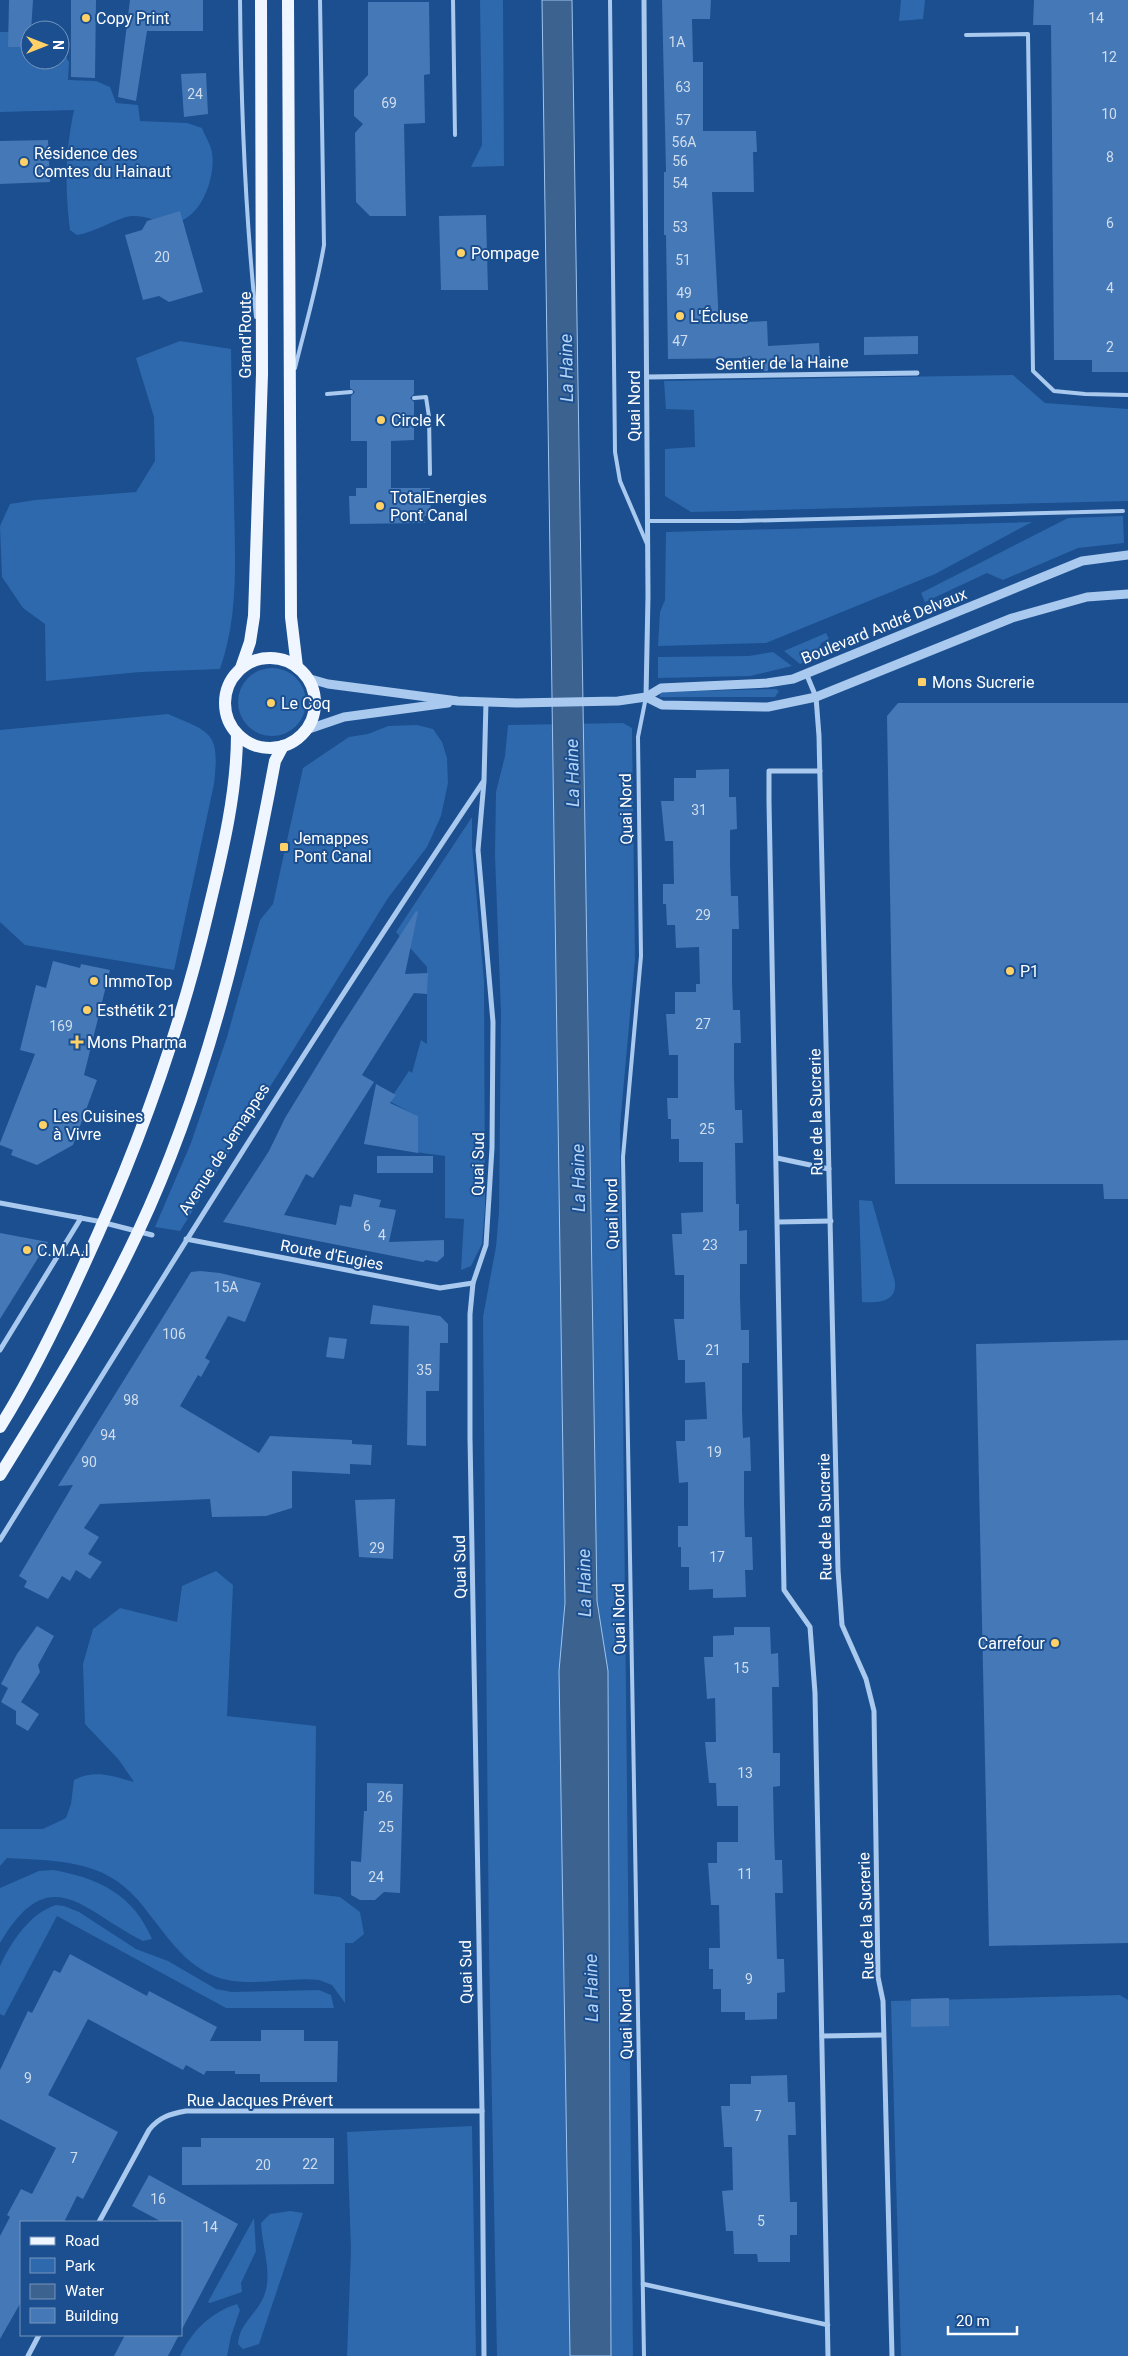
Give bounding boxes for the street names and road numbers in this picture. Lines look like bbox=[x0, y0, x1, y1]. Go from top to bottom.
street label: Grand'Route bbox=[236, 292, 255, 378]
street label: Sentier de la Haine bbox=[715, 352, 849, 374]
street label: Quai Nord bbox=[625, 370, 644, 442]
street label: Boulevard André Delvaux bbox=[798, 584, 970, 668]
street label: Quai Nord bbox=[616, 773, 636, 845]
street label: Rue de la Sucrerie bbox=[805, 1048, 827, 1176]
street label: Avenue de Jemappes bbox=[174, 1080, 274, 1218]
street label: Quai Sud bbox=[468, 1132, 488, 1196]
street label: Quai Nord bbox=[602, 1178, 622, 1250]
street label: Route d'Eugies bbox=[279, 1236, 385, 1274]
street label: Rue de la Sucrerie bbox=[814, 1453, 836, 1581]
street label: Quai Sud bbox=[450, 1535, 470, 1599]
street label: Quai Nord bbox=[609, 1583, 629, 1655]
street label: Rue de la Sucrerie bbox=[854, 1852, 878, 1980]
street label: Quai Sud bbox=[456, 1940, 476, 2004]
street label: Quai Nord bbox=[616, 1988, 636, 2060]
street label: Rue Jacques Prévert bbox=[187, 2091, 333, 2110]

